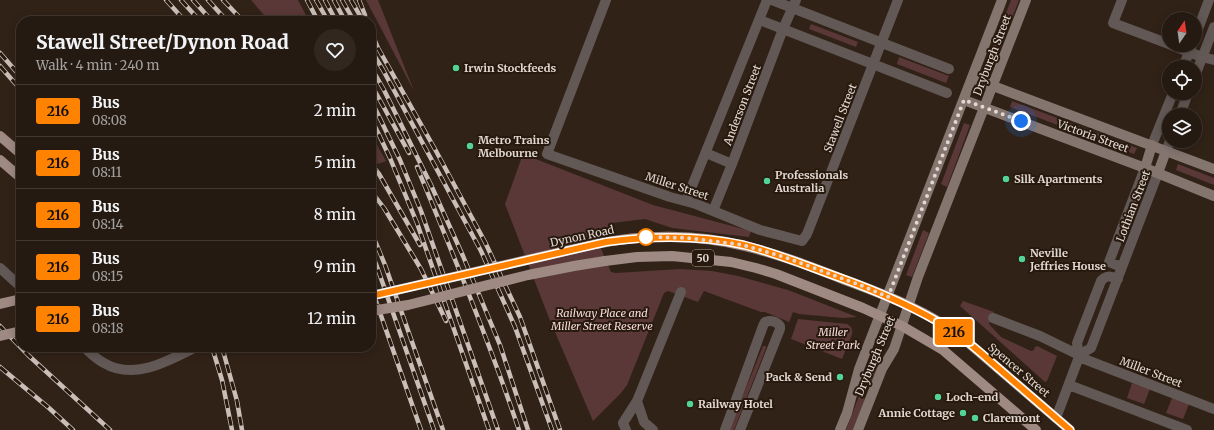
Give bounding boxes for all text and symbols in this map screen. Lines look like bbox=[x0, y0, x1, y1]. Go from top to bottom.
street label: Dryburgh Street bbox=[970, 12, 1014, 98]
north arrow bbox=[1162, 12, 1202, 52]
map controls bbox=[1162, 12, 1202, 148]
button: heart bbox=[314, 29, 356, 71]
text: Stawell Street/Dynon Road bbox=[36, 30, 289, 54]
text: Walk · 4 min · 240 m bbox=[36, 57, 159, 74]
button: locate bbox=[1162, 60, 1202, 100]
place label: Irwin Stockfeeds bbox=[464, 61, 556, 75]
street label: Anderson Street bbox=[720, 62, 764, 148]
marker: Irwin Stockfeeds bbox=[451, 63, 461, 73]
street label: Stawell Street bbox=[820, 81, 860, 154]
text: Bus bbox=[92, 93, 120, 112]
text: 2 min bbox=[314, 101, 356, 120]
text: 216 bbox=[47, 102, 69, 120]
button: layers bbox=[1162, 108, 1202, 148]
your location bbox=[1011, 111, 1031, 131]
text: 08:08 bbox=[92, 112, 127, 129]
street label: Victoria Street bbox=[1054, 116, 1131, 156]
place label: Metro Trains Melbourne bbox=[478, 133, 550, 160]
marker: Metro Trains Melbourne bbox=[465, 141, 475, 151]
text: Bus bbox=[92, 145, 120, 164]
text: 5 min bbox=[314, 153, 356, 172]
text: 216 bbox=[47, 154, 69, 172]
text: 08:11 bbox=[92, 164, 122, 181]
place label: Professionals Australia bbox=[774, 168, 849, 195]
street label: Lothian Street bbox=[1113, 168, 1153, 244]
street label: Miller Street bbox=[643, 169, 711, 203]
place label: Silk Apartments bbox=[1014, 172, 1103, 186]
marker: Silk Apartments bbox=[1001, 174, 1011, 184]
marker: Professionals Australia bbox=[762, 176, 772, 186]
text: Bus bbox=[92, 197, 120, 216]
text: 8 min bbox=[314, 205, 356, 224]
text: 216 bbox=[47, 206, 69, 224]
text: 08:14 bbox=[92, 216, 124, 233]
street label: Dynon Road bbox=[549, 222, 616, 250]
unlabelled marker bbox=[637, 228, 655, 246]
place label: Neville Jeffries House bbox=[1029, 246, 1106, 273]
text: Bus bbox=[92, 249, 120, 268]
road number: 50 bbox=[692, 250, 714, 266]
marker: Neville Jeffries House bbox=[1017, 254, 1027, 264]
text: 9 min bbox=[314, 257, 356, 276]
text: 216 bbox=[47, 258, 69, 276]
text: 08:15 bbox=[92, 268, 123, 285]
text: Bus bbox=[92, 301, 120, 320]
park label: Railway Place and Miller Street Reserve bbox=[550, 306, 653, 333]
text: 12 min bbox=[307, 309, 356, 328]
text: 216 bbox=[47, 310, 69, 328]
street label: Dryburgh Street bbox=[852, 313, 898, 398]
line badge: 216 bbox=[931, 319, 977, 345]
text: 08:18 bbox=[92, 320, 124, 337]
text: 216 bbox=[943, 323, 965, 341]
park label: Miller Street Park bbox=[806, 325, 860, 352]
street label: Spencer Street bbox=[985, 340, 1053, 400]
street label: Miller Street bbox=[1118, 354, 1185, 391]
place label: Pack & Send bbox=[765, 370, 832, 384]
marker: Pack & Send bbox=[835, 372, 845, 382]
place label: Loch-end bbox=[946, 390, 998, 404]
marker: Loch-end bbox=[933, 392, 943, 402]
place label: Railway Hotel bbox=[698, 397, 773, 411]
marker: Railway Hotel bbox=[685, 399, 695, 409]
place label: Annie Cottage bbox=[878, 406, 955, 420]
marker: Annie Cottage bbox=[958, 408, 968, 418]
place label: Claremont bbox=[983, 411, 1041, 425]
marker: Claremont bbox=[970, 413, 980, 423]

